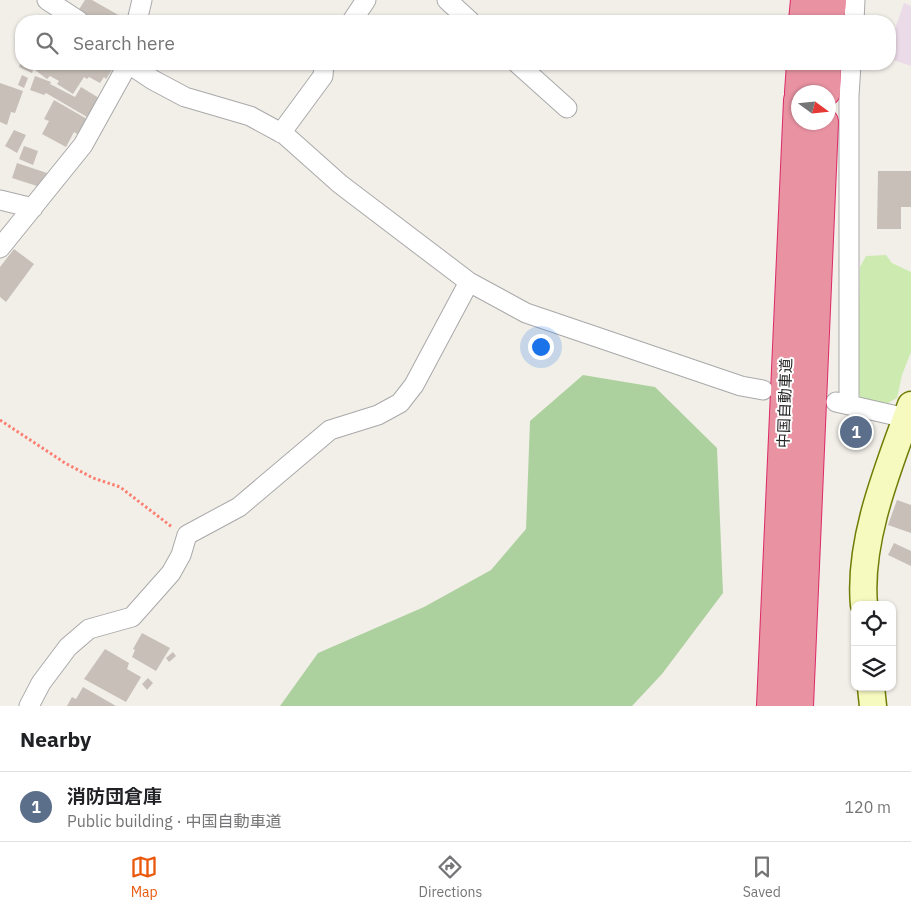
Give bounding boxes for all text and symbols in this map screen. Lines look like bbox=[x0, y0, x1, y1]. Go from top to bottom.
search box bbox=[15, 15, 896, 70]
icon: search bbox=[33, 29, 61, 57]
text: Search here bbox=[73, 31, 175, 55]
north arrow bbox=[791, 85, 836, 130]
your location bbox=[528, 334, 554, 360]
street label: 中国自動車道 bbox=[773, 358, 796, 448]
pin: 1 bbox=[840, 413, 872, 451]
map controls bbox=[851, 601, 896, 691]
button: locate bbox=[851, 601, 896, 646]
button: layers bbox=[851, 646, 896, 691]
text: Nearby bbox=[20, 725, 91, 753]
text: 消防団倉庫 bbox=[67, 784, 162, 808]
text: 1 bbox=[31, 797, 41, 817]
text: 120 m bbox=[844, 797, 891, 817]
text: Public building · 中国自動車道 bbox=[67, 811, 282, 831]
tab: Map bbox=[130, 853, 158, 901]
tab: Directions bbox=[419, 853, 482, 901]
tab: Saved bbox=[743, 853, 781, 901]

